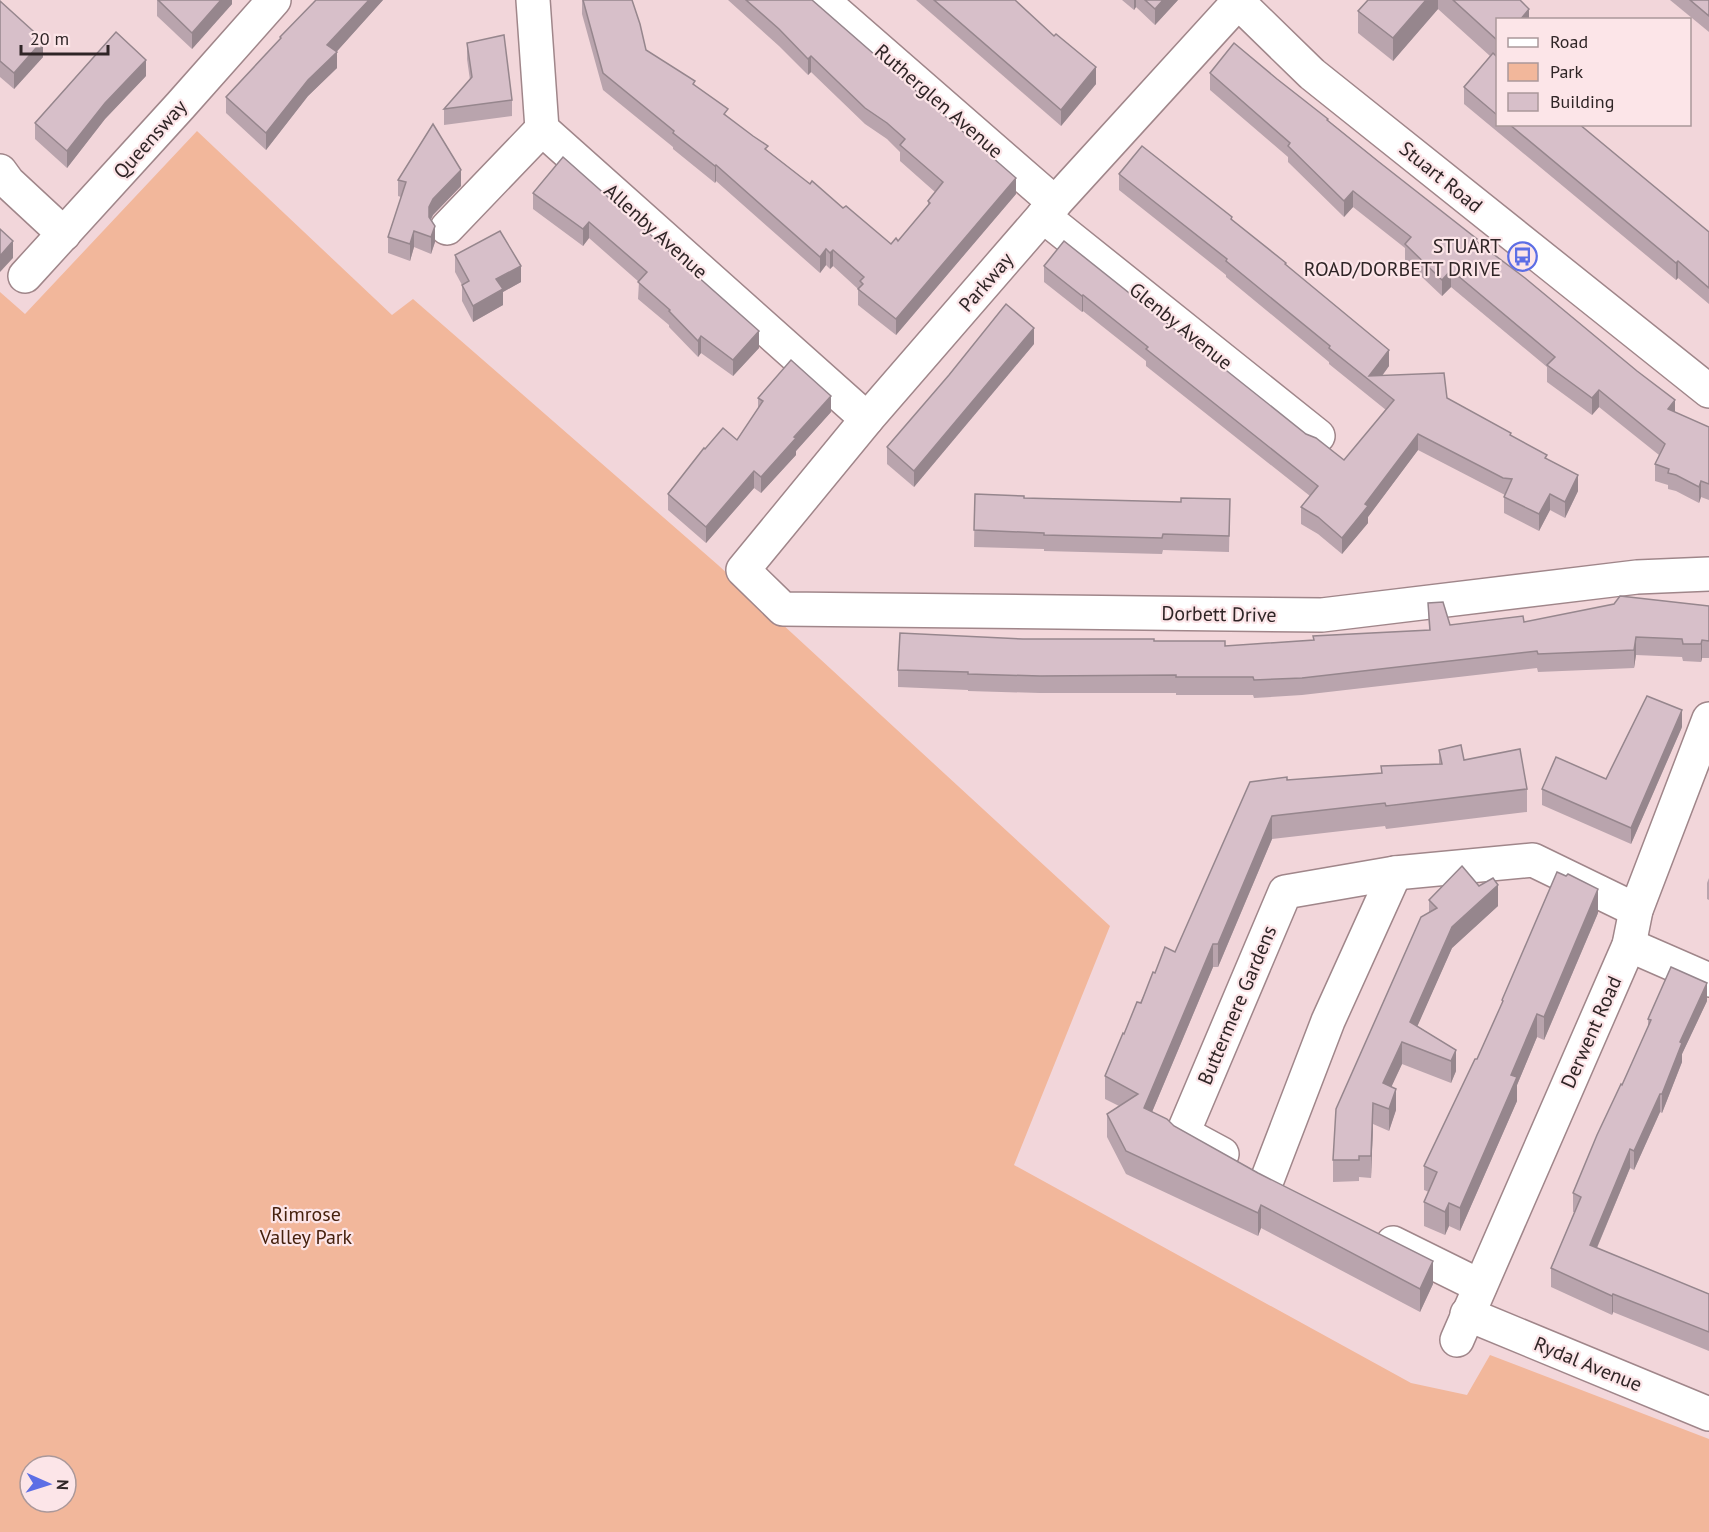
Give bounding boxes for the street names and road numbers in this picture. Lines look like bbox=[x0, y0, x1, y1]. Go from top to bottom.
street label: Rutherglen Avenue bbox=[869, 38, 1009, 164]
street label: Queensway bbox=[108, 93, 193, 184]
street label: Stuart Road bbox=[1394, 135, 1488, 219]
street label: Allenby Avenue bbox=[599, 178, 713, 284]
street label: Parkway bbox=[953, 246, 1019, 317]
street label: Glenby Avenue bbox=[1124, 276, 1238, 376]
street label: Dorbett Drive bbox=[1161, 600, 1277, 628]
street label: Buttermere Gardens bbox=[1192, 921, 1282, 1089]
street label: Derwent Road bbox=[1555, 972, 1627, 1092]
street label: Rydal Avenue bbox=[1530, 1331, 1646, 1397]

